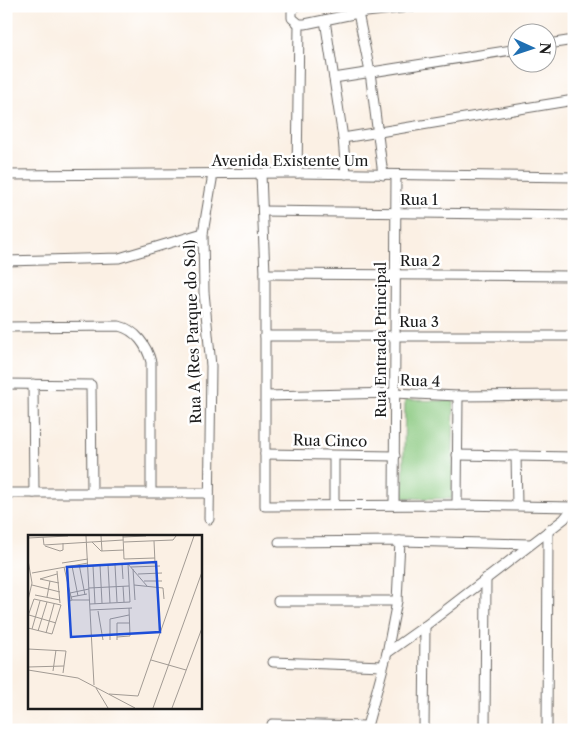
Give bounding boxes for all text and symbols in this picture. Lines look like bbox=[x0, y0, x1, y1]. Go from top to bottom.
north arrow bbox=[508, 22, 558, 72]
text: N bbox=[536, 42, 554, 55]
street label: Avenida Existente Um bbox=[210, 151, 369, 170]
street label: Rua 1 bbox=[400, 190, 439, 209]
street label: Rua A (Res Parque do Sol) bbox=[180, 240, 205, 424]
street label: Rua 2 bbox=[400, 251, 440, 270]
street label: Rua Entrada Principal bbox=[371, 261, 390, 418]
street label: Rua 3 bbox=[399, 312, 439, 331]
street label: Rua 4 bbox=[399, 370, 441, 391]
street label: Rua Cinco bbox=[293, 430, 367, 451]
inset map bbox=[28, 535, 201, 708]

